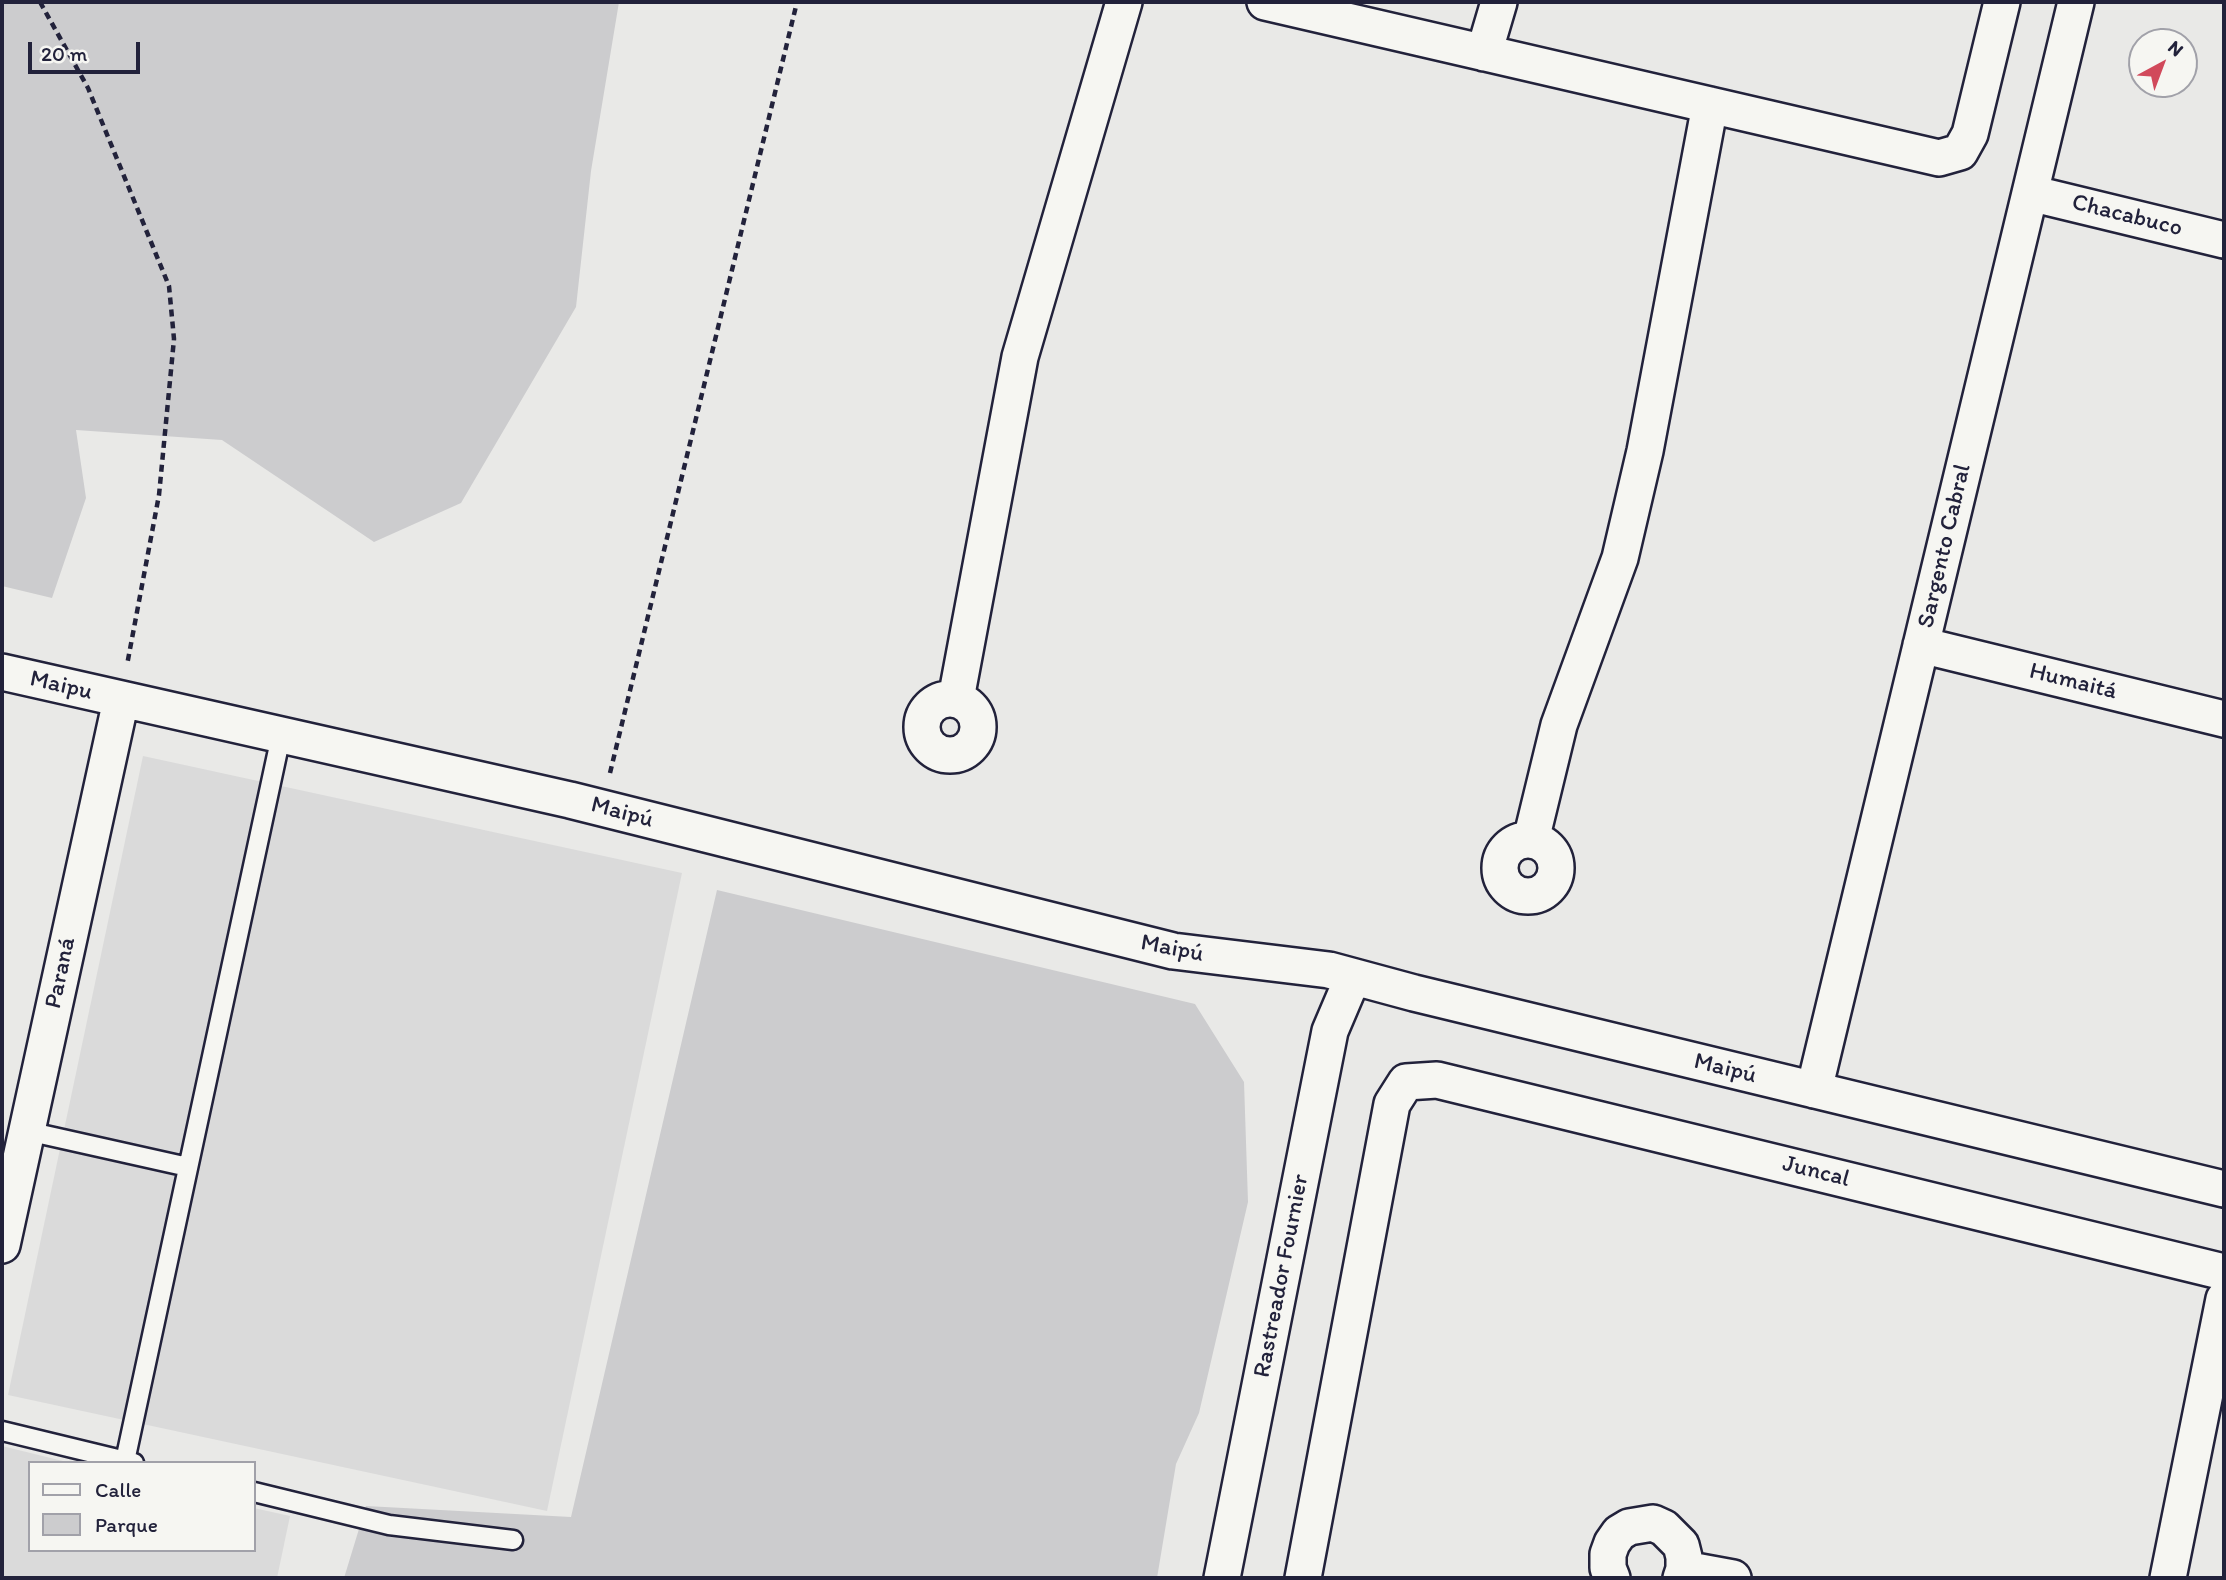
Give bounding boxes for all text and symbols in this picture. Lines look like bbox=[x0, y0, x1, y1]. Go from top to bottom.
scale bar bbox=[32, 28, 144, 72]
north arrow bbox=[2128, 28, 2198, 98]
text: N bbox=[2163, 35, 2188, 61]
text: 20 m bbox=[41, 41, 87, 66]
street label: Chacabuco bbox=[2069, 188, 2185, 244]
street label: Sargento Cabral bbox=[1912, 461, 1978, 631]
street label: Humaitá bbox=[2026, 657, 2120, 707]
street label: Maipu bbox=[27, 665, 95, 707]
street label: Maipú bbox=[588, 791, 656, 835]
street label: Maipú bbox=[1138, 929, 1206, 969]
street label: Paraná bbox=[39, 935, 83, 1011]
street label: Maipú bbox=[1691, 1047, 1759, 1091]
street label: Juncal bbox=[1780, 1150, 1852, 1194]
street label: Rastreador Fournier bbox=[1248, 1172, 1316, 1380]
legend bbox=[28, 1461, 256, 1552]
text: Calle bbox=[95, 1477, 141, 1502]
text: Parque bbox=[95, 1512, 158, 1537]

